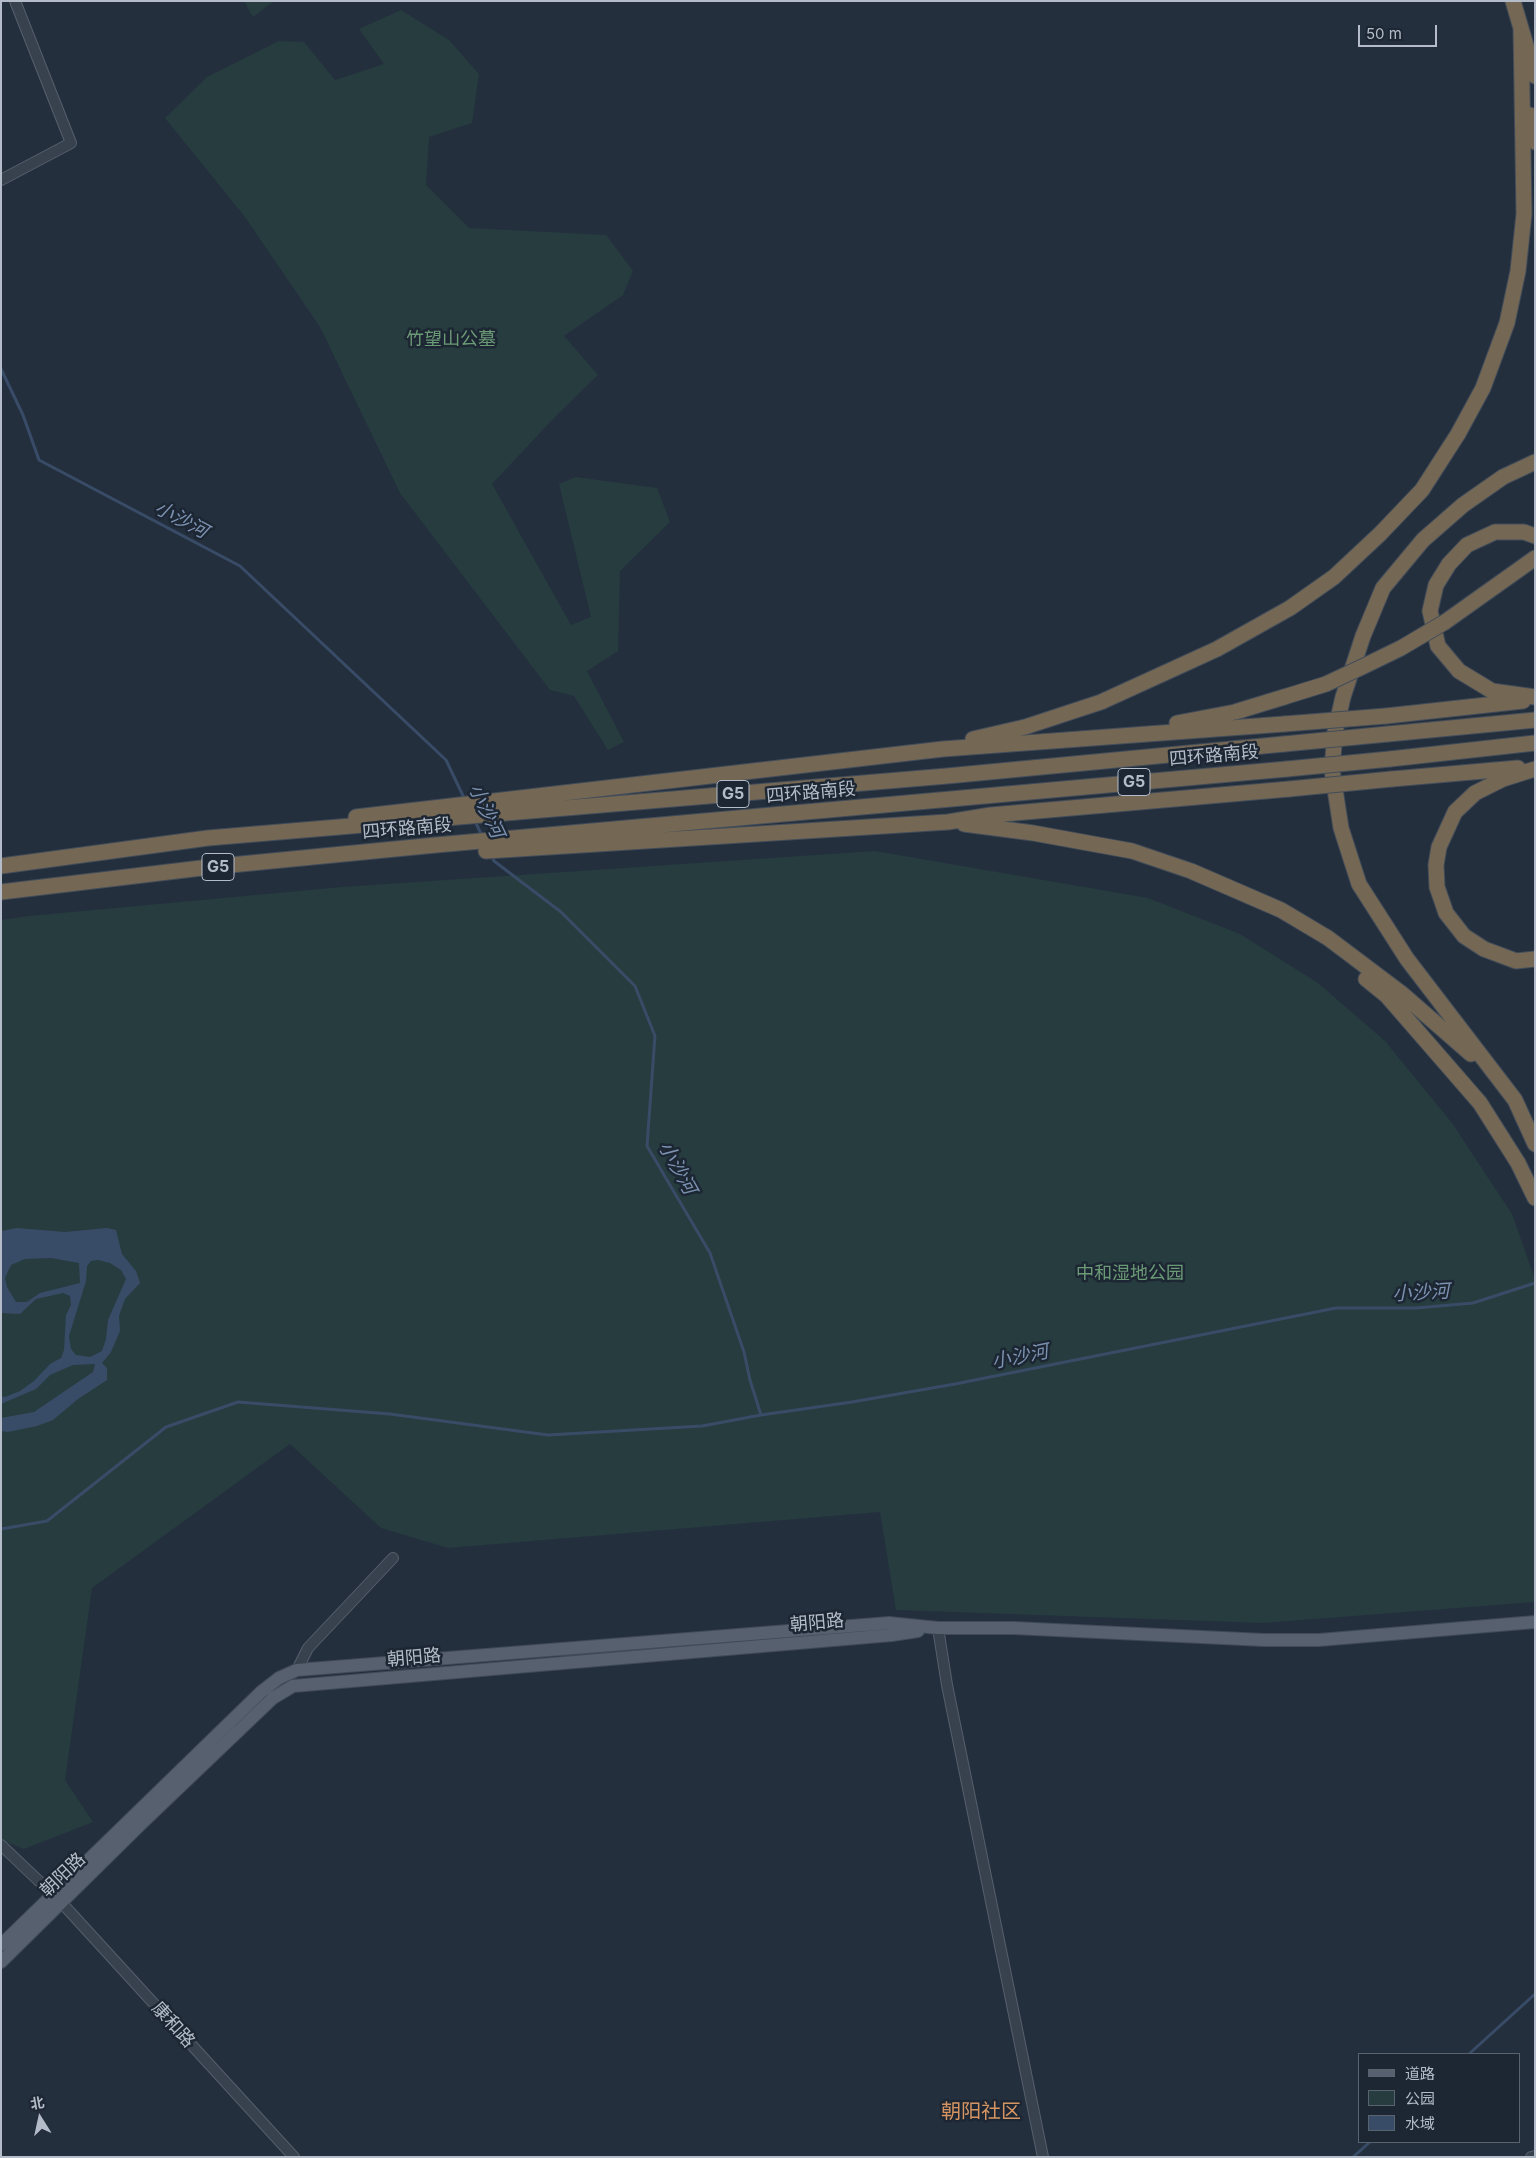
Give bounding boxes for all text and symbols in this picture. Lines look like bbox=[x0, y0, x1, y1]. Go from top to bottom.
scale bar bbox=[1361, 15, 1440, 47]
text: 50 m bbox=[1366, 24, 1402, 43]
park label: 竹望山公墓 bbox=[406, 329, 496, 351]
water label: 小沙河 bbox=[150, 497, 212, 543]
street label: 四环路南段 bbox=[1168, 741, 1260, 771]
road number: G5 bbox=[1118, 769, 1150, 796]
street label: 四环路南段 bbox=[765, 778, 857, 808]
water label: 小沙河 bbox=[464, 780, 508, 842]
road number: G5 bbox=[717, 781, 749, 808]
street label: 四环路南段 bbox=[361, 814, 453, 844]
road number: G5 bbox=[202, 854, 234, 880]
water label: 小沙河 bbox=[653, 1138, 701, 1198]
park label: 中和湿地公园 bbox=[1076, 1263, 1184, 1285]
water label: 小沙河 bbox=[1392, 1280, 1450, 1306]
water label: 小沙河 bbox=[990, 1340, 1050, 1374]
street label: 朝阳路 bbox=[789, 1610, 845, 1636]
street label: 朝阳路 bbox=[386, 1645, 442, 1671]
street label: 朝阳路 bbox=[36, 1848, 90, 1902]
street label: 康和路 bbox=[147, 1998, 199, 2052]
legend bbox=[1358, 2053, 1521, 2143]
text: 道路 bbox=[1405, 2064, 1435, 2083]
text: 公园 bbox=[1405, 2089, 1435, 2108]
north arrow bbox=[15, 2093, 65, 2143]
text: 北 bbox=[29, 2093, 46, 2112]
district label: 朝阳社区 bbox=[941, 2100, 1021, 2124]
text: 水域 bbox=[1405, 2114, 1435, 2133]

